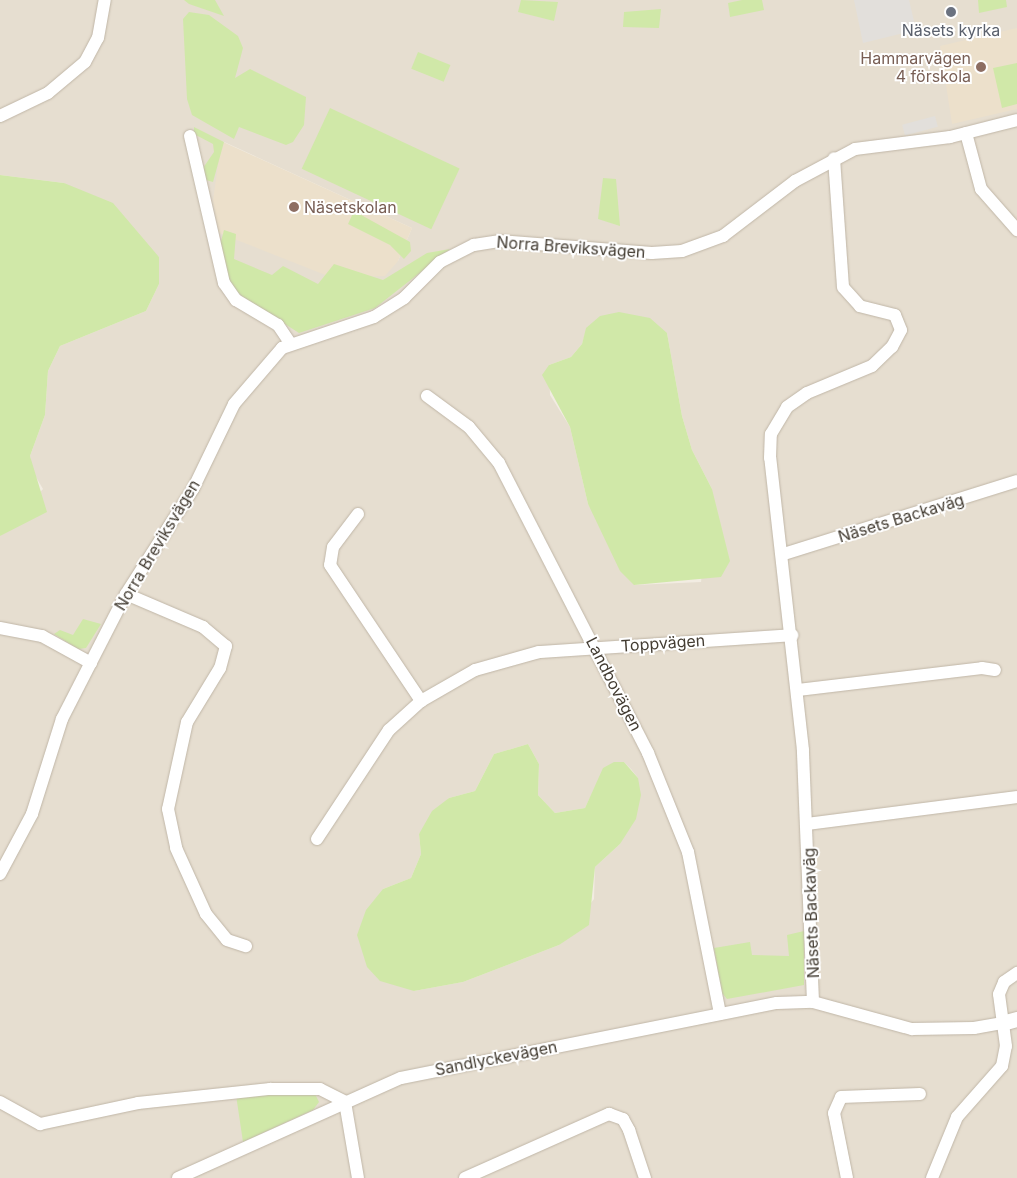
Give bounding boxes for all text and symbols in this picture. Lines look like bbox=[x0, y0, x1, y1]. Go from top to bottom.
marker: Näsets kyrka bbox=[945, 6, 957, 18]
place label: Näsets kyrka bbox=[902, 20, 1000, 40]
place label: Hammarvägen 4 förskola bbox=[860, 48, 971, 86]
marker: Hammarvägen 4 förskola bbox=[975, 61, 987, 73]
place label: Näsetskolan bbox=[304, 197, 397, 217]
marker: Näsetskolan bbox=[288, 201, 300, 213]
street label: Norra Breviksvägen bbox=[496, 232, 646, 262]
street label: Norra Breviksvägen bbox=[110, 476, 204, 614]
street label: Näsets Backaväg bbox=[836, 490, 966, 546]
street label: Toppvägen bbox=[620, 630, 706, 656]
street label: Landbovägen bbox=[582, 634, 646, 734]
street label: Näsets Backaväg bbox=[799, 847, 823, 979]
street label: Sandlyckevägen bbox=[433, 1037, 559, 1079]

